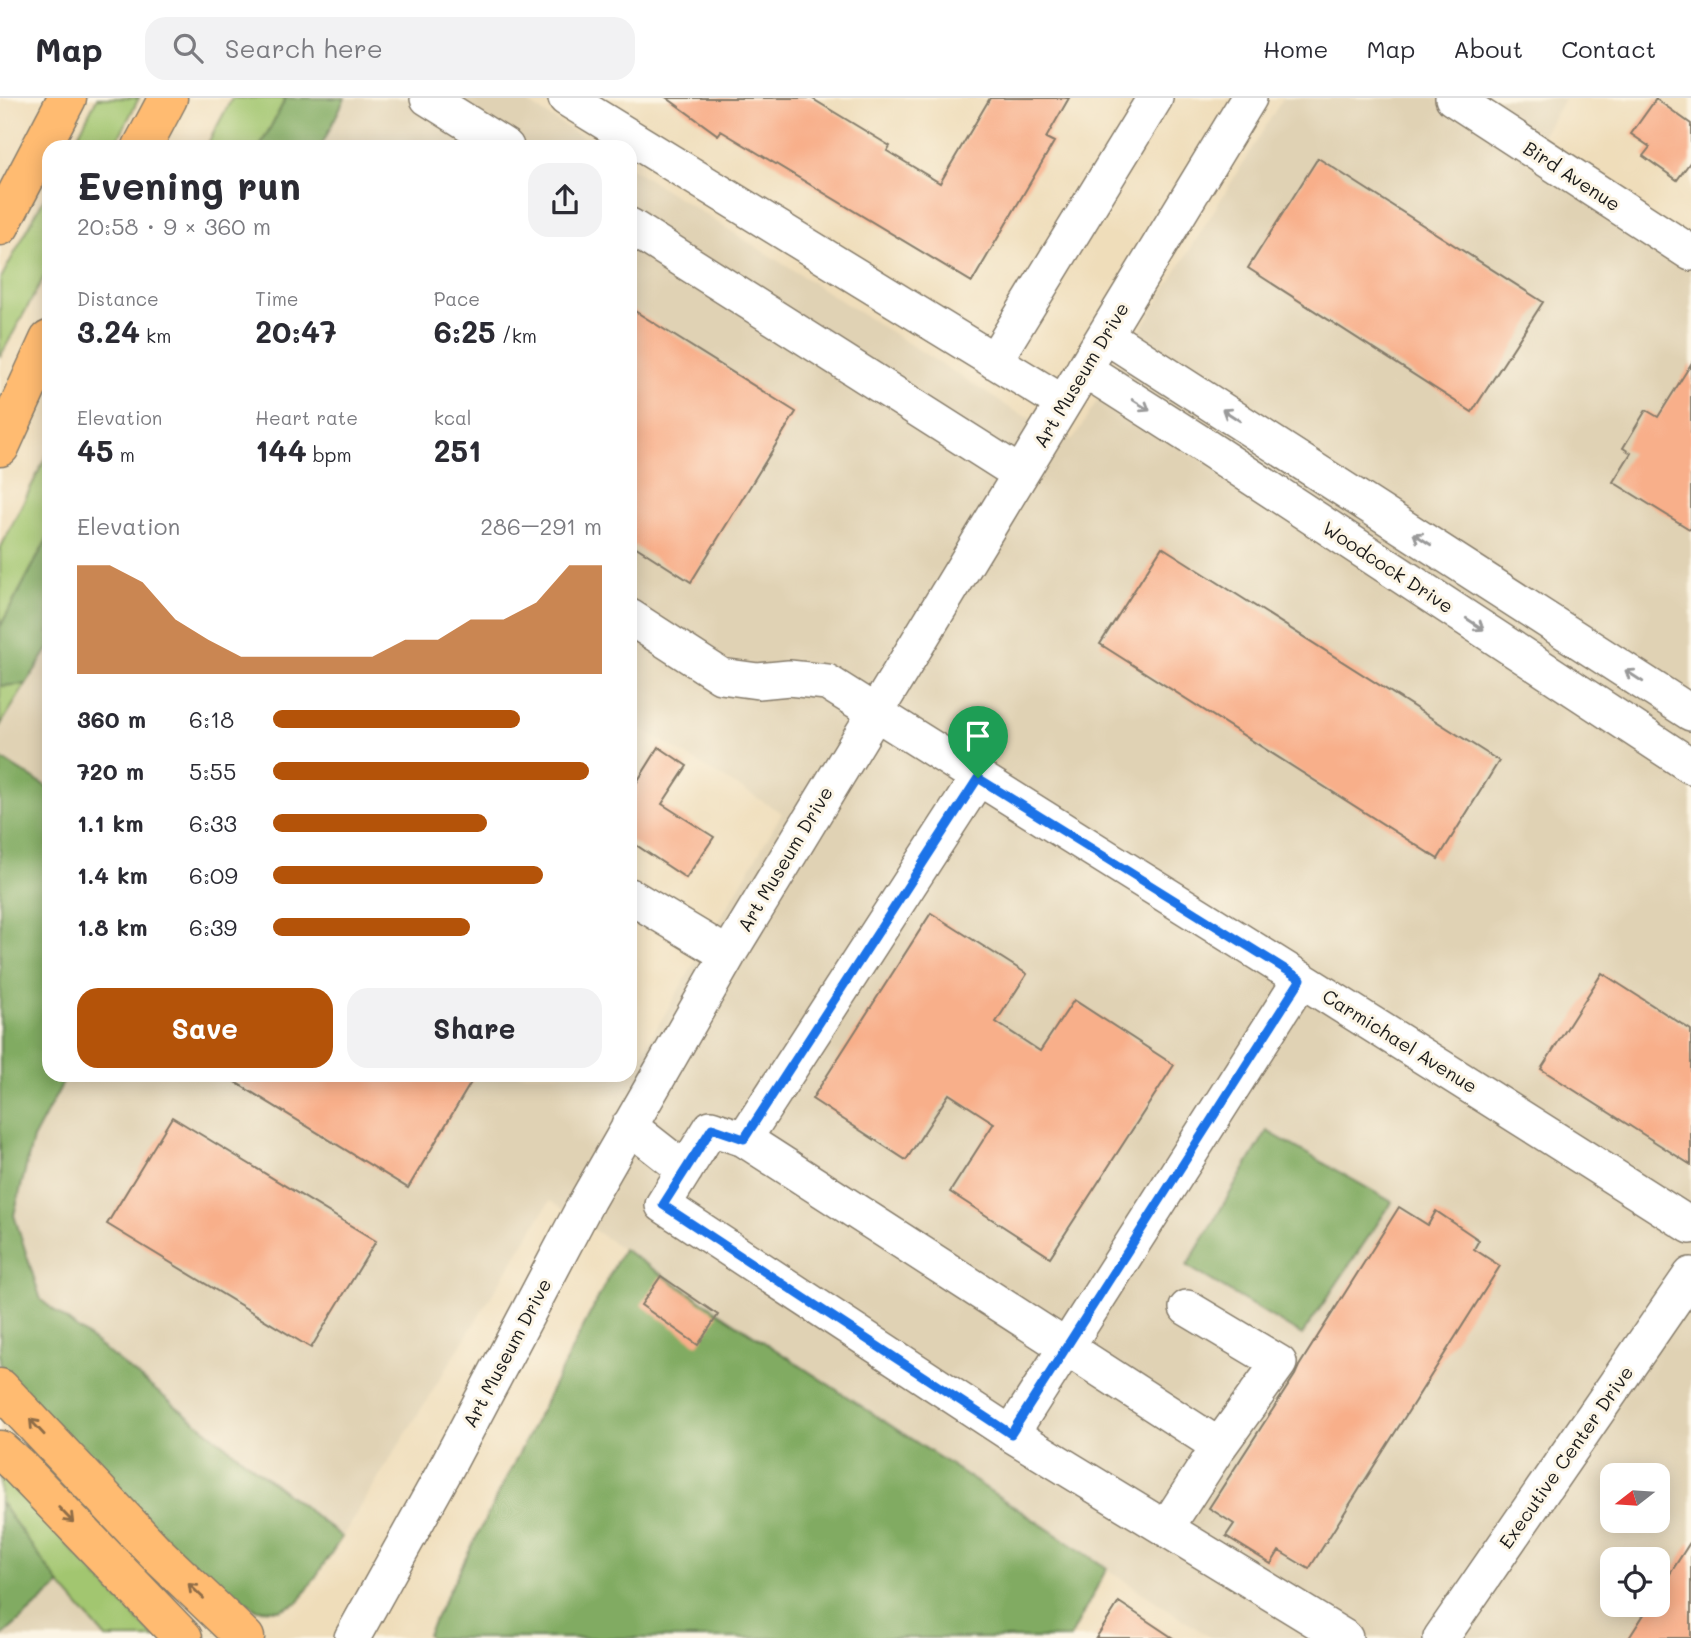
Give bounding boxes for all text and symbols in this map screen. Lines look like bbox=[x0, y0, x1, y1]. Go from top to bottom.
search box bbox=[145, 17, 635, 80]
text: Map bbox=[35, 27, 103, 70]
icon: search bbox=[169, 29, 207, 67]
text: Search here bbox=[225, 31, 383, 65]
text: Home bbox=[1263, 33, 1328, 64]
text: Map bbox=[1366, 33, 1415, 64]
text: About bbox=[1453, 33, 1523, 64]
text: Contact bbox=[1561, 33, 1656, 64]
street label: Bird Avenue bbox=[1519, 135, 1626, 216]
text: Evening run bbox=[77, 160, 301, 210]
button: share bbox=[528, 163, 602, 237]
text: 20:58 · 9 × 360 m bbox=[77, 211, 271, 241]
text: Distance bbox=[77, 286, 159, 311]
text: Time bbox=[255, 286, 299, 311]
text: Pace bbox=[434, 286, 480, 311]
street label: Art Museum Drive bbox=[1027, 297, 1134, 452]
text: 3.24 bbox=[77, 311, 140, 351]
text: 20:47 bbox=[255, 311, 337, 351]
text: 6:25 bbox=[434, 311, 496, 351]
text: km bbox=[140, 323, 171, 348]
text: /km bbox=[496, 323, 537, 348]
one-way arrow bbox=[1131, 399, 1151, 413]
text: Elevation bbox=[77, 405, 162, 430]
text: Heart rate bbox=[255, 405, 358, 430]
text: kcal bbox=[434, 405, 472, 430]
one-way arrow bbox=[1222, 408, 1241, 423]
text: 45 bbox=[77, 430, 114, 470]
text: 144 bbox=[255, 430, 307, 470]
text: 251 bbox=[434, 430, 481, 470]
text: m bbox=[114, 442, 135, 467]
text: bpm bbox=[307, 442, 352, 467]
text: Elevation bbox=[77, 511, 180, 541]
text: 286–291 m bbox=[480, 511, 602, 541]
street label: Woodcock Drive bbox=[1318, 515, 1459, 618]
one-way arrow bbox=[1413, 532, 1432, 546]
one-way arrow bbox=[1465, 617, 1484, 631]
one-way arrow bbox=[1624, 668, 1644, 682]
text: 360 m bbox=[77, 704, 146, 734]
text: 6:18 bbox=[189, 704, 234, 734]
pin bbox=[948, 706, 1008, 778]
icon: arrive bbox=[959, 717, 997, 755]
text: 720 m bbox=[77, 756, 144, 786]
text: 5:55 bbox=[189, 756, 236, 786]
street label: Art Museum Drive bbox=[731, 781, 838, 936]
text: 1.1 km bbox=[77, 808, 143, 838]
text: 6:33 bbox=[189, 808, 237, 838]
text: 1.4 km bbox=[77, 860, 148, 890]
text: 6:09 bbox=[189, 860, 238, 890]
text: 1.8 km bbox=[77, 912, 147, 942]
text: 6:39 bbox=[189, 912, 237, 942]
street label: Carmichael Avenue bbox=[1318, 983, 1482, 1098]
button: Save bbox=[77, 988, 333, 1068]
button: Share bbox=[347, 988, 602, 1068]
street label: Art Museum Drive bbox=[457, 1274, 556, 1432]
street label: Executive Center Drive bbox=[1493, 1360, 1638, 1553]
one-way arrow bbox=[29, 1419, 46, 1436]
north arrow bbox=[1600, 1463, 1670, 1533]
map controls bbox=[1600, 1463, 1670, 1617]
one-way arrow bbox=[57, 1506, 74, 1523]
button: locate bbox=[1600, 1547, 1670, 1617]
one-way arrow bbox=[187, 1582, 204, 1599]

